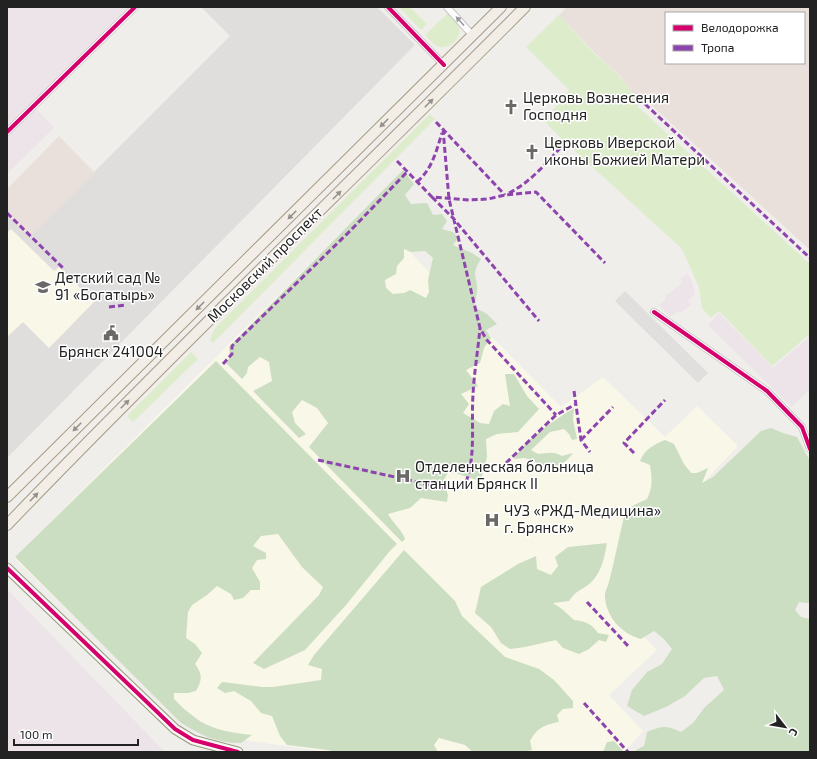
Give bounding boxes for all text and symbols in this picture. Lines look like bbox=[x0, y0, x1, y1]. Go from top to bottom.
legend bbox=[665, 12, 805, 64]
one-way arrow bbox=[455, 16, 465, 26]
text: Велодорожка bbox=[701, 20, 779, 34]
text: Тропа bbox=[701, 40, 734, 54]
place label: Церковь Вознесения Господня bbox=[523, 88, 669, 123]
one-way arrow bbox=[424, 98, 434, 108]
church icon: Церковь Вознесения Господня bbox=[502, 98, 520, 116]
one-way arrow bbox=[379, 118, 389, 128]
place label: Церковь Иверской иконы Божией Матери bbox=[544, 133, 705, 168]
church icon: Церковь Иверской иконы Божией Матери bbox=[523, 143, 541, 161]
one-way arrow bbox=[332, 190, 342, 200]
street label: Московский проспект bbox=[203, 203, 326, 326]
one-way arrow bbox=[287, 210, 297, 220]
place label: Детский сад № 91 «Богатырь» bbox=[55, 268, 161, 303]
school or university icon: Детский сад № 91 «Богатырь» bbox=[34, 278, 52, 296]
one-way arrow bbox=[195, 301, 205, 311]
public building icon: Брянск 241004 bbox=[102, 324, 120, 342]
place label: Брянск 241004 bbox=[59, 342, 163, 360]
one-way arrow bbox=[120, 399, 130, 409]
one-way arrow bbox=[72, 422, 82, 432]
place label: Отделенческая больница станции Брянск II bbox=[415, 457, 594, 492]
hospital icon: Отделенческая больница станции Брянск II bbox=[394, 467, 412, 485]
one-way arrow bbox=[29, 492, 39, 502]
place label: ЧУЗ «РЖД-Медицина» г. Брянск» bbox=[504, 501, 661, 536]
hospital icon: ЧУЗ «РЖД-Медицина» г. Брянск» bbox=[483, 511, 501, 529]
north arrow bbox=[765, 707, 805, 747]
scale bar bbox=[14, 721, 138, 747]
text: С bbox=[786, 726, 801, 739]
text: 100 m bbox=[20, 727, 52, 741]

